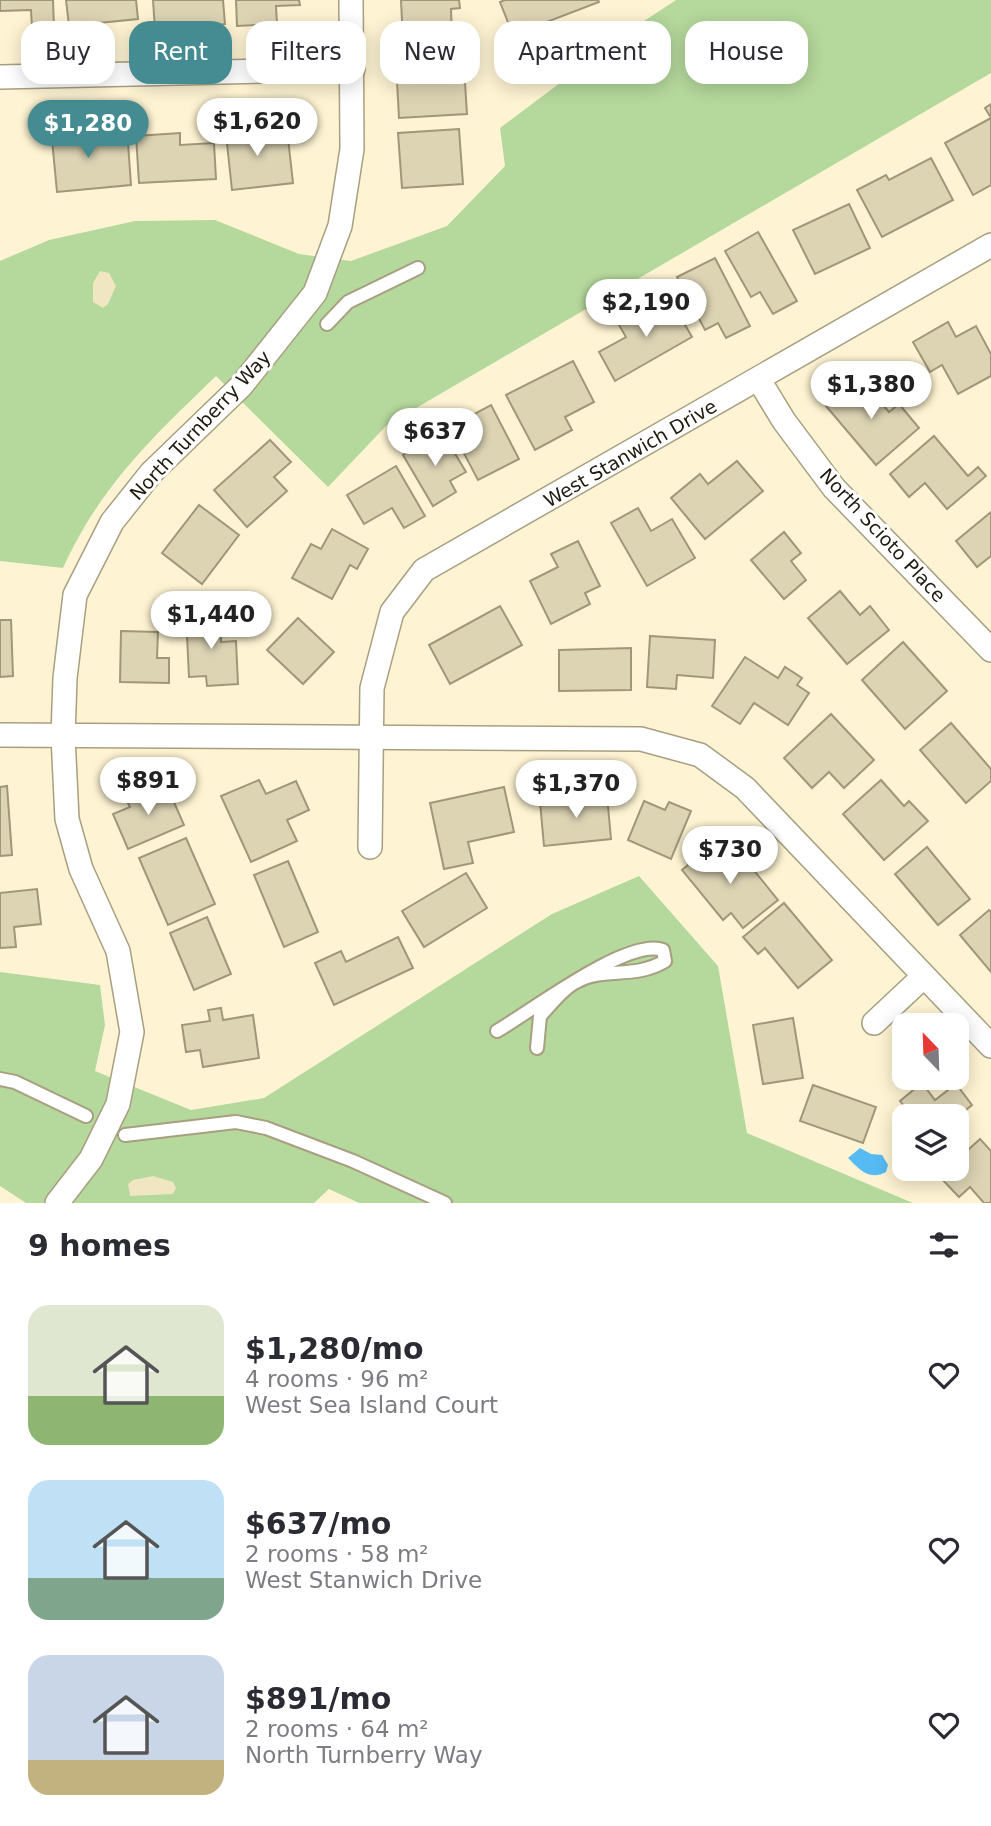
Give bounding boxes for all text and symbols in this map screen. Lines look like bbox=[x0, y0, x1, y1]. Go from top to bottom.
chip: Buy bbox=[21, 21, 115, 84]
chip: Rent bbox=[129, 21, 232, 84]
chip: Filters bbox=[246, 21, 366, 84]
chip: New bbox=[380, 21, 480, 84]
chip: Apartment bbox=[494, 21, 671, 84]
chip: House bbox=[685, 21, 808, 84]
pin: $1,620 bbox=[200, 99, 314, 158]
pin: $1,280 bbox=[31, 100, 145, 160]
text: $1,620 bbox=[213, 108, 301, 134]
text: $1,280 bbox=[44, 110, 132, 136]
pin: $2,190 bbox=[589, 280, 703, 339]
text: $2,190 bbox=[602, 289, 690, 315]
street label: North Turnberry Way bbox=[125, 346, 275, 504]
pin: $1,380 bbox=[814, 362, 928, 421]
text: $1,380 bbox=[827, 371, 915, 397]
street label: West Stanwich Drive bbox=[540, 394, 720, 512]
pin: $637 bbox=[394, 408, 476, 468]
text: $637 bbox=[403, 418, 467, 444]
street label: North Scioto Place bbox=[816, 464, 950, 606]
pin: $1,440 bbox=[154, 592, 268, 651]
text: $1,440 bbox=[167, 601, 255, 627]
pin: $891 bbox=[107, 758, 189, 817]
pin: $1,370 bbox=[519, 760, 633, 820]
text: $891 bbox=[116, 767, 180, 793]
text: $1,370 bbox=[532, 770, 620, 796]
pin: $730 bbox=[689, 826, 771, 886]
text: $730 bbox=[698, 836, 762, 862]
north arrow bbox=[892, 1013, 970, 1090]
map controls bbox=[892, 1013, 969, 1181]
button: layers bbox=[892, 1104, 969, 1181]
icon: filters bbox=[925, 1226, 963, 1264]
text: 9 homes bbox=[28, 1228, 171, 1263]
text: $1,280/mo bbox=[245, 1331, 424, 1366]
icon: home bbox=[84, 1333, 168, 1417]
icon: heart bbox=[925, 1356, 963, 1394]
text: 4 rooms · 96 m² bbox=[245, 1366, 429, 1392]
text: West Sea Island Court bbox=[245, 1392, 498, 1418]
text: $637/mo bbox=[245, 1506, 391, 1541]
icon: home bbox=[84, 1508, 168, 1592]
icon: heart bbox=[925, 1531, 963, 1569]
text: 2 rooms · 58 m² bbox=[245, 1541, 429, 1567]
text: West Stanwich Drive bbox=[245, 1567, 482, 1593]
text: $891/mo bbox=[245, 1681, 391, 1716]
icon: home bbox=[84, 1683, 168, 1767]
icon: heart bbox=[925, 1706, 963, 1744]
text: 2 rooms · 64 m² bbox=[245, 1716, 429, 1742]
text: North Turnberry Way bbox=[245, 1742, 483, 1768]

